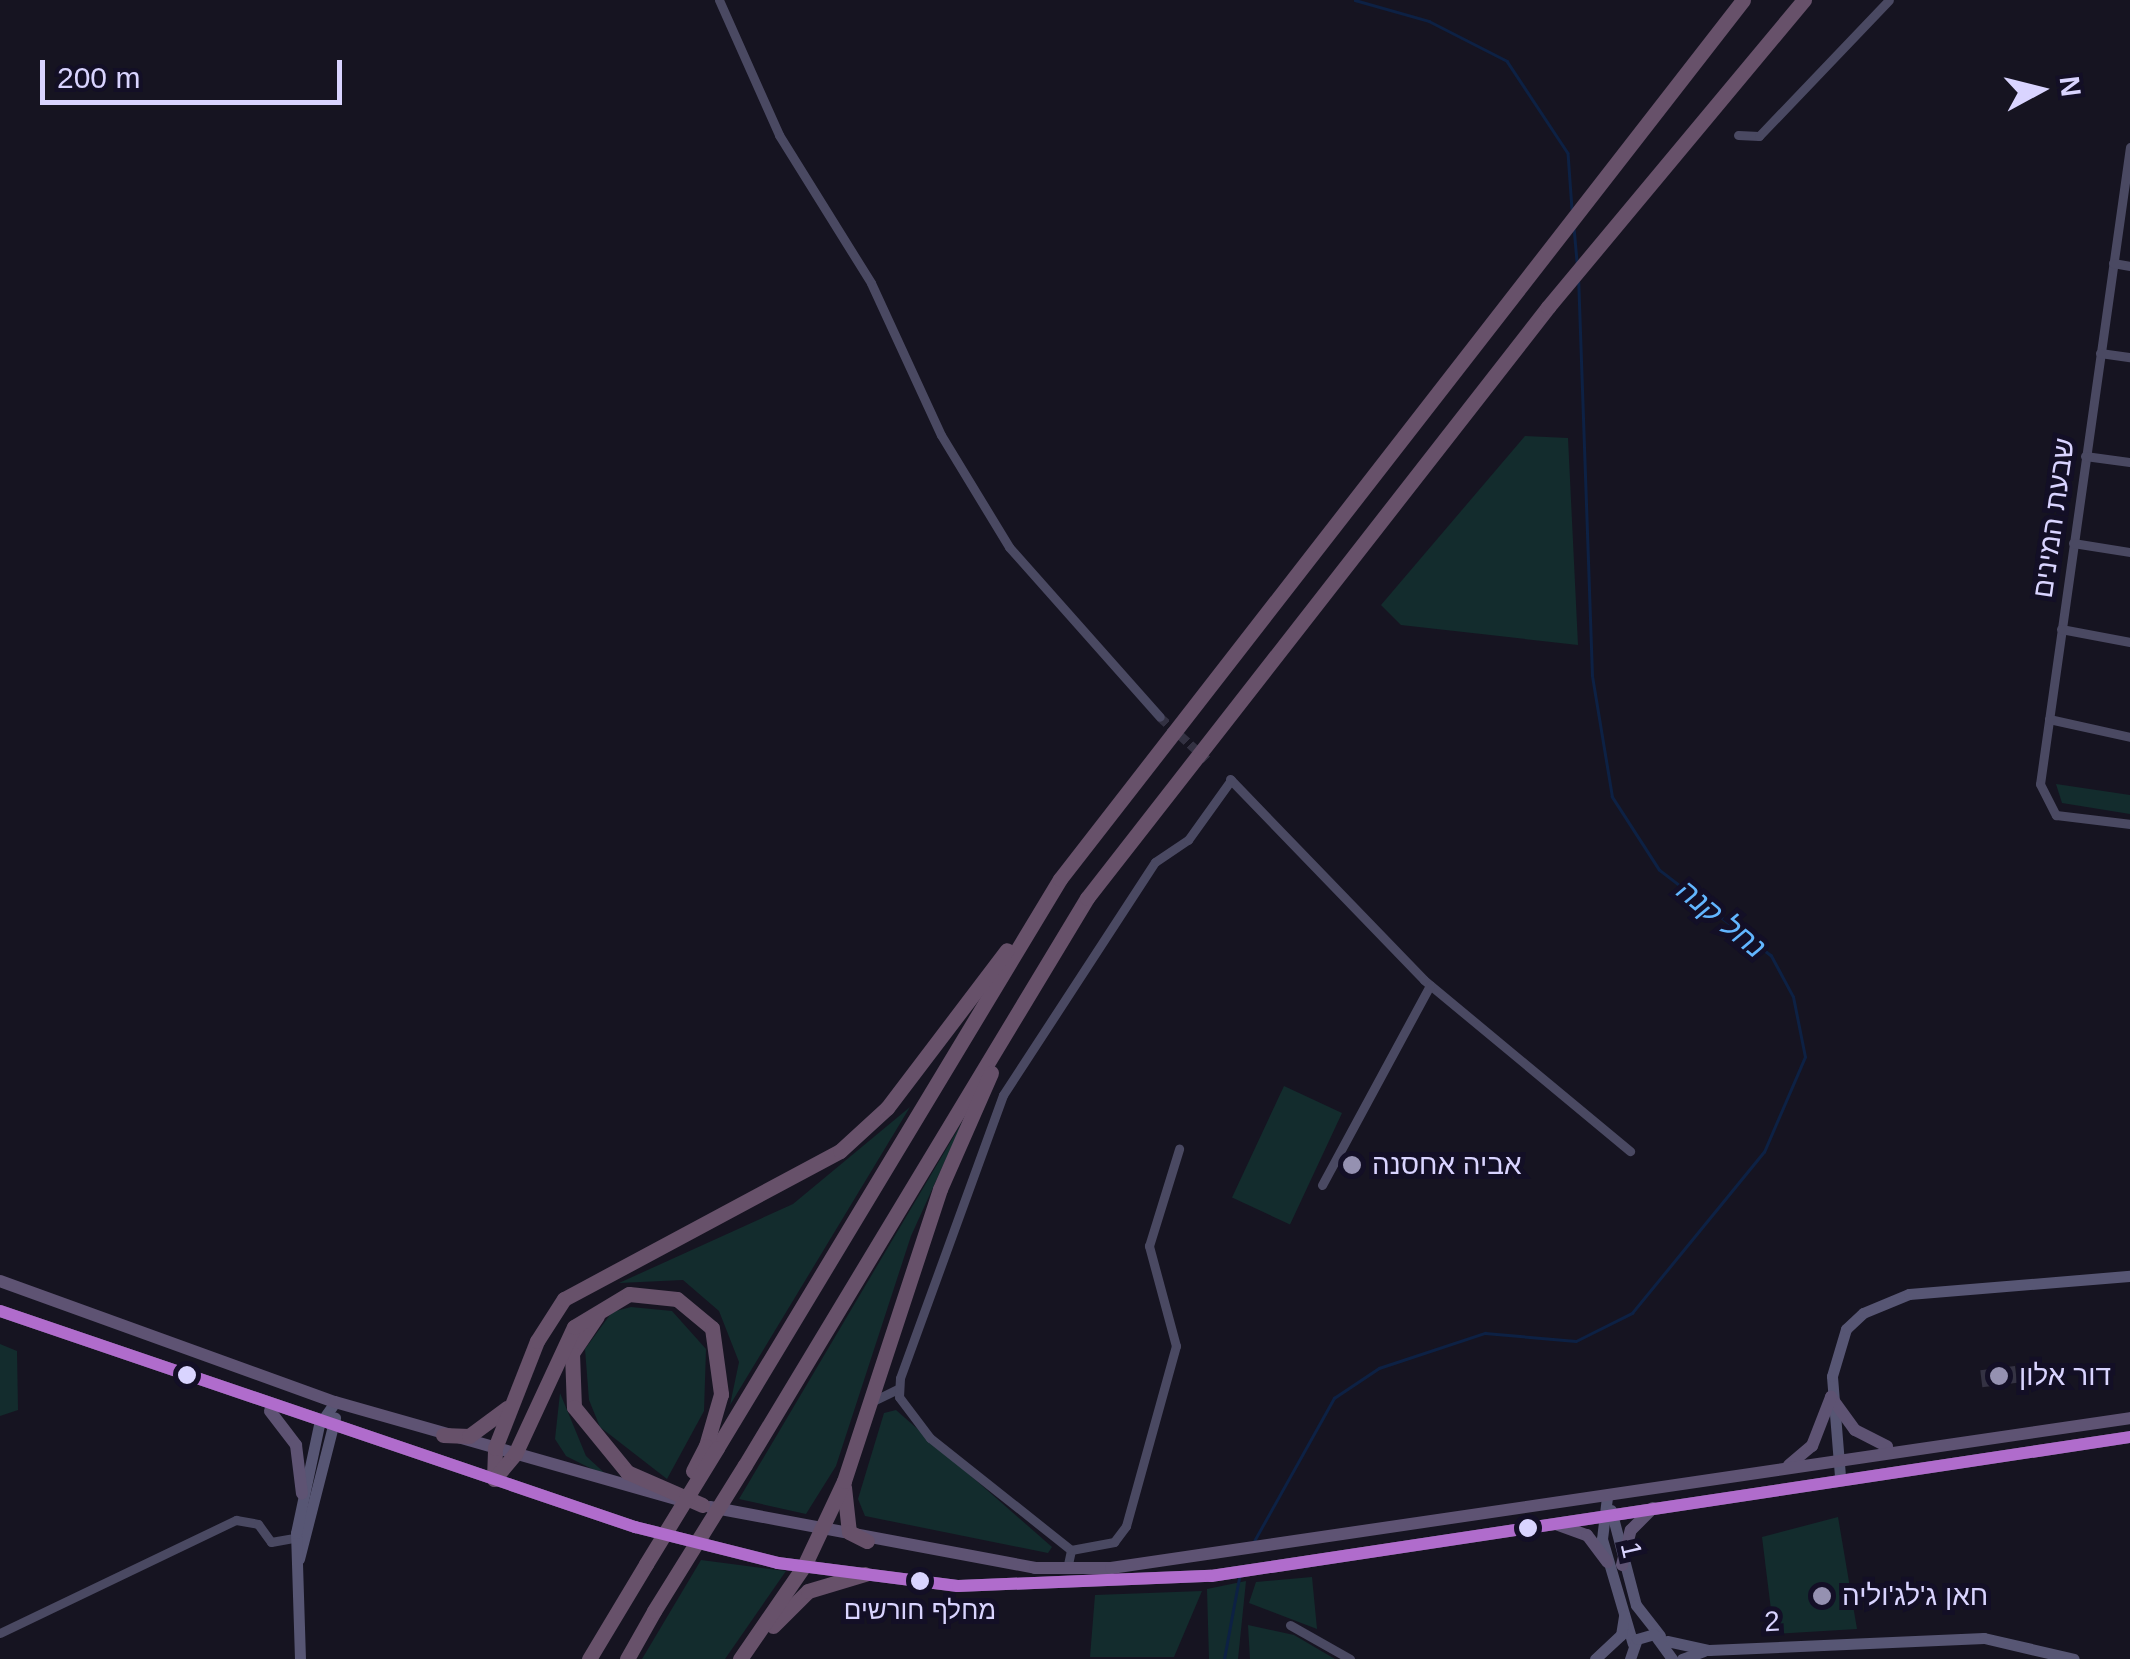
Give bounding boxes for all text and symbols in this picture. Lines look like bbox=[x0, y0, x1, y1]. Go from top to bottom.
scale bar bbox=[45, 40, 348, 102]
north arrow bbox=[1990, 40, 2090, 140]
text: 200 m bbox=[57, 61, 140, 94]
text: N bbox=[2054, 74, 2087, 98]
street label: שבעת המינים bbox=[2026, 436, 2082, 600]
water label: נחל קנה bbox=[1669, 872, 1773, 966]
place label: אביה אחסנה bbox=[1372, 1148, 1522, 1182]
marker: אביה אחסנה bbox=[1341, 1154, 1363, 1176]
place label: דור אלון bbox=[2019, 1359, 2111, 1393]
unlabelled marker bbox=[177, 1365, 197, 1385]
marker: דור אלון bbox=[1988, 1365, 2010, 1387]
unlabelled marker bbox=[1518, 1518, 1538, 1538]
street label: 1 bbox=[1613, 1539, 1649, 1561]
marker: מחלף חורשים bbox=[910, 1571, 930, 1591]
place label: חאן ג'לג'וליה bbox=[1842, 1579, 1988, 1613]
marker: חאן ג'לג'וליה bbox=[1811, 1585, 1833, 1607]
place label: מחלף חורשים bbox=[844, 1595, 996, 1627]
street label: 2 bbox=[1763, 1605, 1781, 1639]

